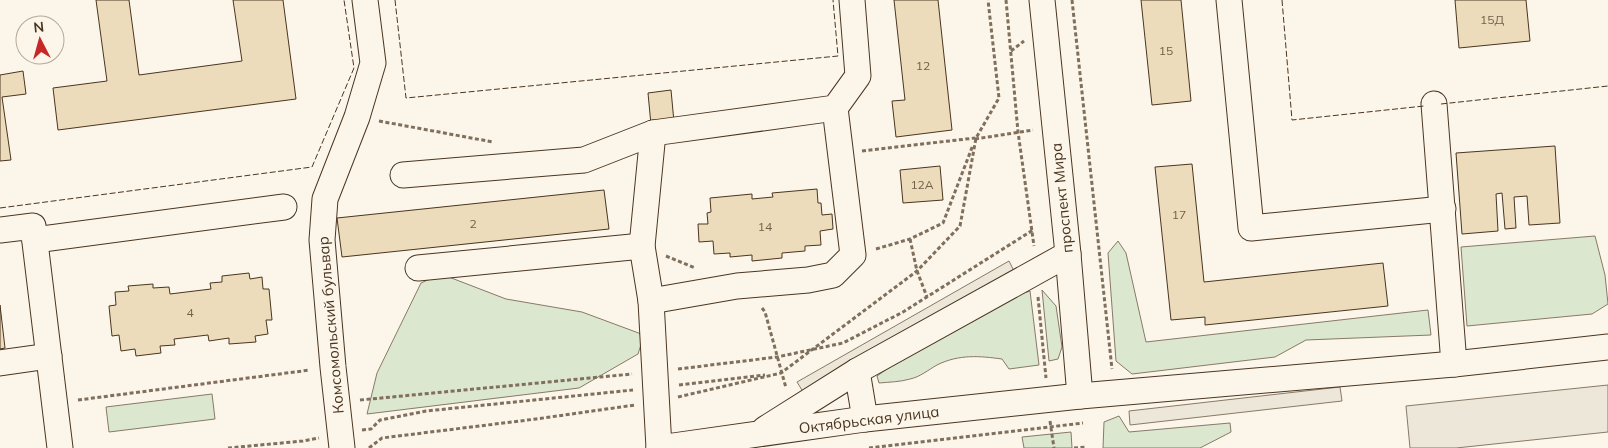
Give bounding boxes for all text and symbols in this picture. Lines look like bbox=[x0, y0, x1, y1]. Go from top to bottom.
house number: 15Д bbox=[1480, 12, 1504, 27]
north arrow bbox=[15, 15, 65, 65]
text: N bbox=[32, 18, 45, 37]
house number: 15 bbox=[1159, 43, 1173, 58]
house number: 12 bbox=[916, 58, 930, 73]
street label: проспект Мира bbox=[1046, 142, 1077, 254]
house number: 12А bbox=[910, 177, 934, 192]
house number: 17 bbox=[1172, 207, 1186, 222]
house number: 2 bbox=[469, 216, 477, 231]
house number: 14 bbox=[758, 219, 772, 234]
street label: Комсомольский бульвар bbox=[313, 236, 348, 415]
house number: 4 bbox=[186, 305, 194, 320]
street label: Октябрьская улица bbox=[798, 401, 940, 438]

